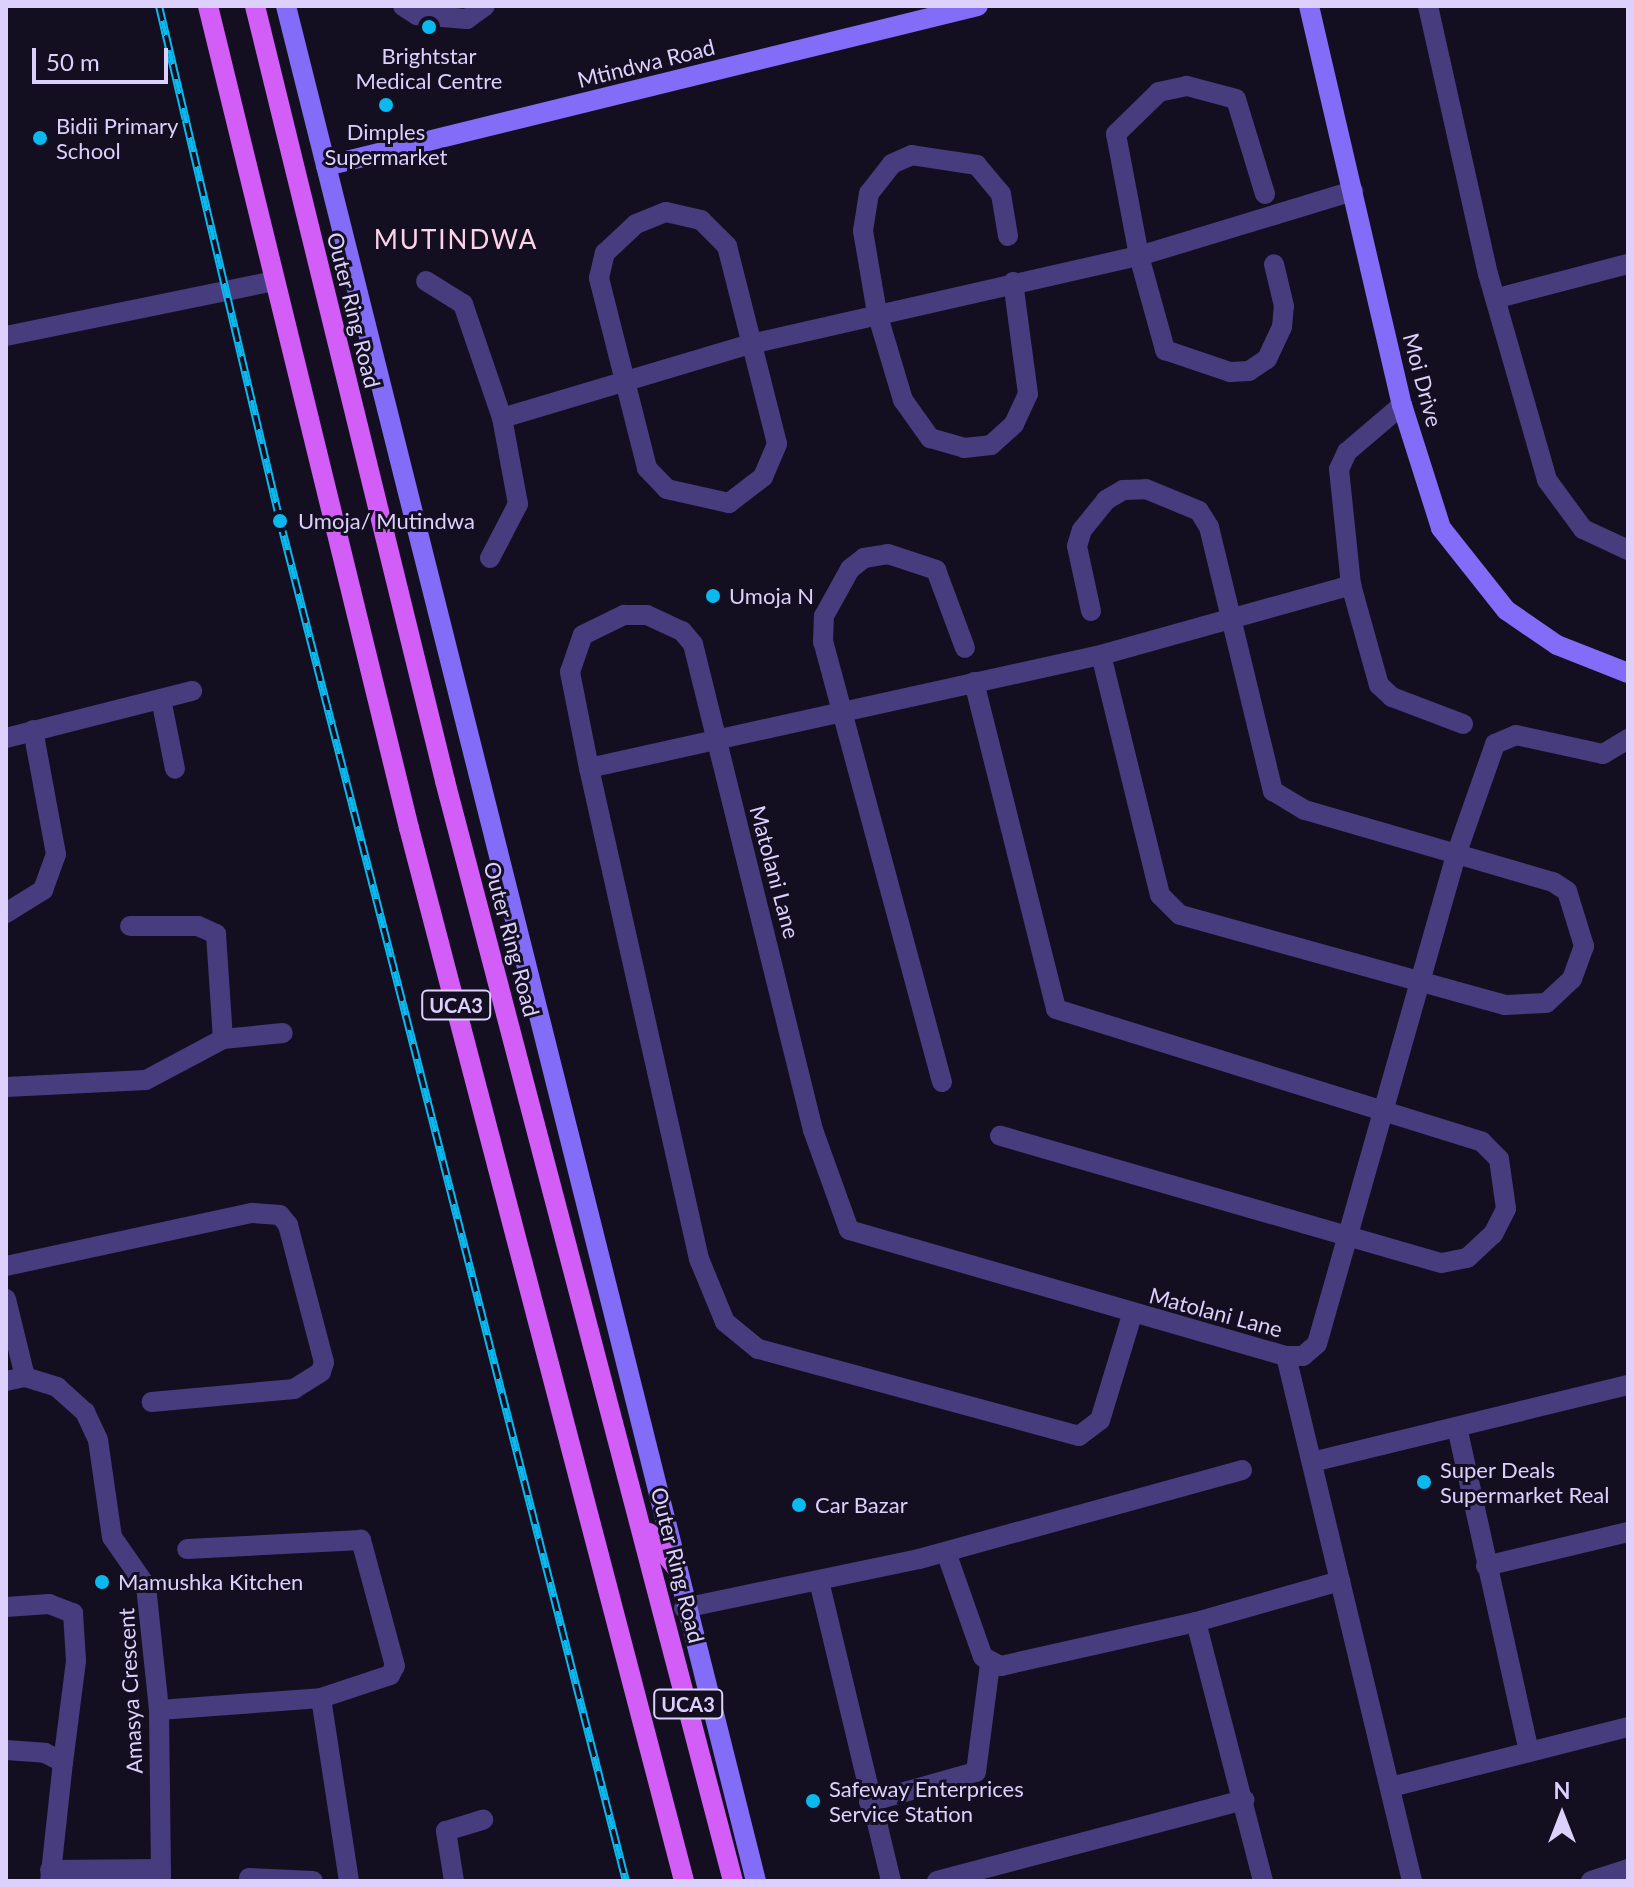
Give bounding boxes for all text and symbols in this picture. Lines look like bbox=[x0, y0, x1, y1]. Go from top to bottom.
marker: Brightstar Medical Centre bbox=[418, 16, 440, 38]
scale bar bbox=[36, 32, 172, 82]
street label: Mtindwa Road bbox=[575, 33, 717, 93]
place label: Brightstar Medical Centre bbox=[356, 42, 502, 94]
text: 50 m bbox=[46, 47, 100, 76]
marker: Dimples Supermarket bbox=[377, 96, 395, 114]
place label: Bidii Primary School bbox=[56, 112, 178, 164]
place label: Dimples Supermarket bbox=[325, 118, 447, 170]
marker: Bidii Primary School bbox=[31, 129, 49, 147]
district label: MUTINDWA bbox=[374, 224, 538, 256]
street label: Outer Ring Road bbox=[322, 229, 386, 391]
street label: Moi Drive bbox=[1398, 330, 1448, 430]
place label: Umoja/ Mutindwa bbox=[298, 508, 475, 534]
marker: Umoja/ Mutindwa bbox=[269, 510, 291, 532]
place label: Umoja N bbox=[729, 583, 814, 609]
marker: Umoja N bbox=[704, 587, 722, 605]
street label: Matolani Lane bbox=[745, 803, 805, 941]
street label: Outer Ring Road bbox=[479, 858, 545, 1020]
road number: UCA3 bbox=[420, 989, 492, 1021]
street label: Matolani Lane bbox=[1147, 1282, 1285, 1342]
place label: Super Deals Supermarket Real bbox=[1440, 1456, 1609, 1508]
marker: Super Deals Supermarket Real bbox=[1415, 1473, 1433, 1491]
street label: Outer Ring Road bbox=[646, 1484, 710, 1646]
place label: Car Bazar bbox=[815, 1492, 908, 1518]
marker: Car Bazar bbox=[790, 1496, 808, 1514]
place label: Mamushka Kitchen bbox=[118, 1569, 303, 1595]
marker: Mamushka Kitchen bbox=[93, 1573, 111, 1591]
street label: Amasya Crescent bbox=[112, 1607, 148, 1775]
road number: UCA3 bbox=[652, 1688, 724, 1720]
place label: Safeway Enterprices Service Station bbox=[829, 1775, 1024, 1826]
north arrow bbox=[1522, 1775, 1602, 1855]
text: N bbox=[1554, 1777, 1570, 1804]
marker: Safeway Enterprices Service Station bbox=[804, 1792, 822, 1810]

